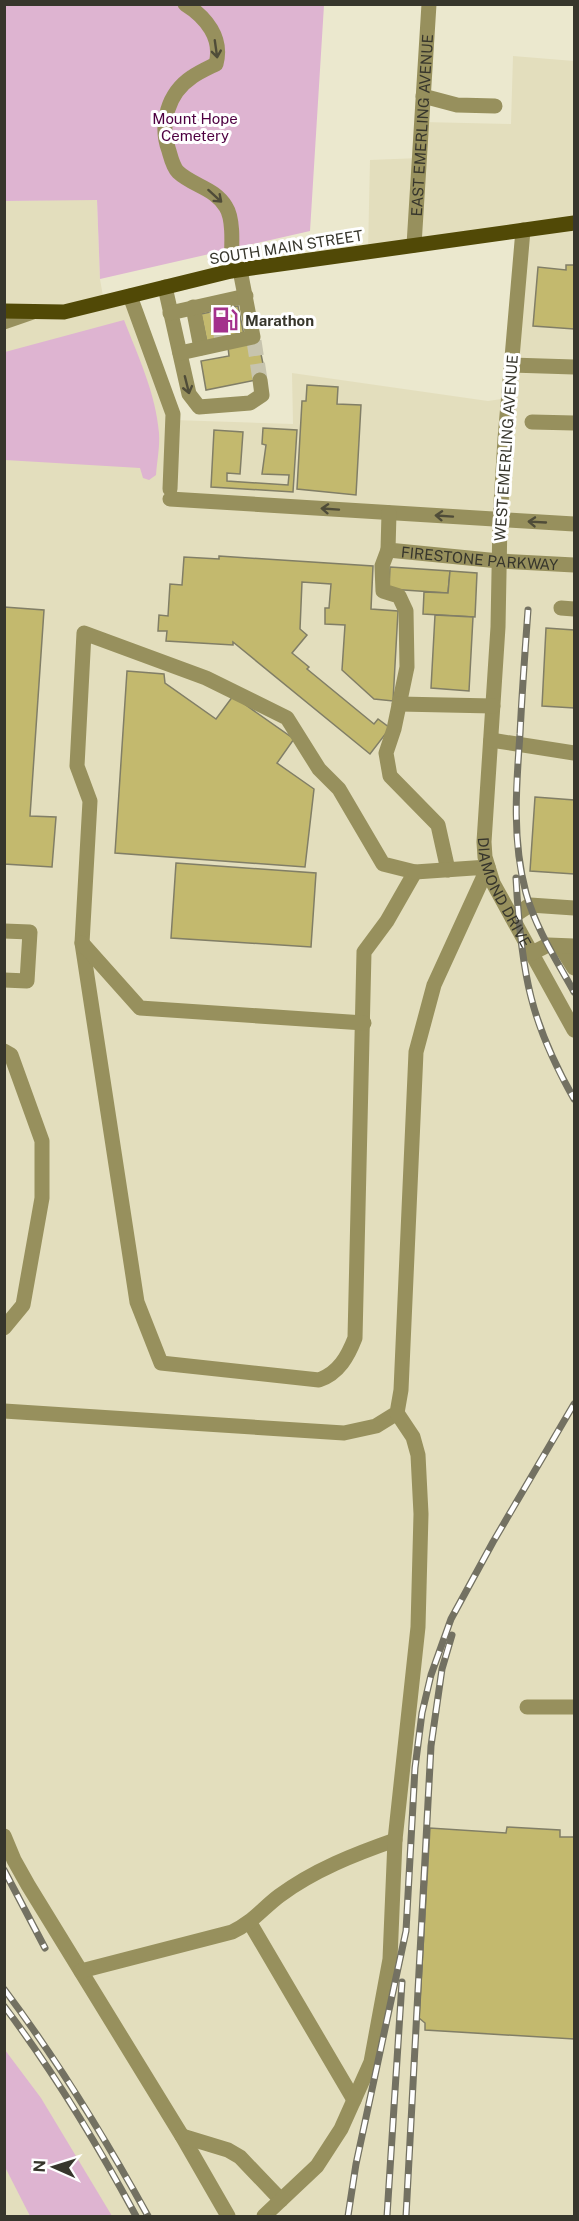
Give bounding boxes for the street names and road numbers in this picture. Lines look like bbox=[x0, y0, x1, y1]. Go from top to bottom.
street label: EAST EMERLING AVENUE bbox=[407, 34, 436, 217]
street label: SOUTH MAIN STREET bbox=[208, 226, 364, 268]
street label: WEST EMERLING AVENUE bbox=[491, 354, 521, 542]
street label: FIRESTONE PARKWAY bbox=[400, 543, 559, 573]
street label: DIAMOND DRIVE bbox=[475, 836, 535, 950]

